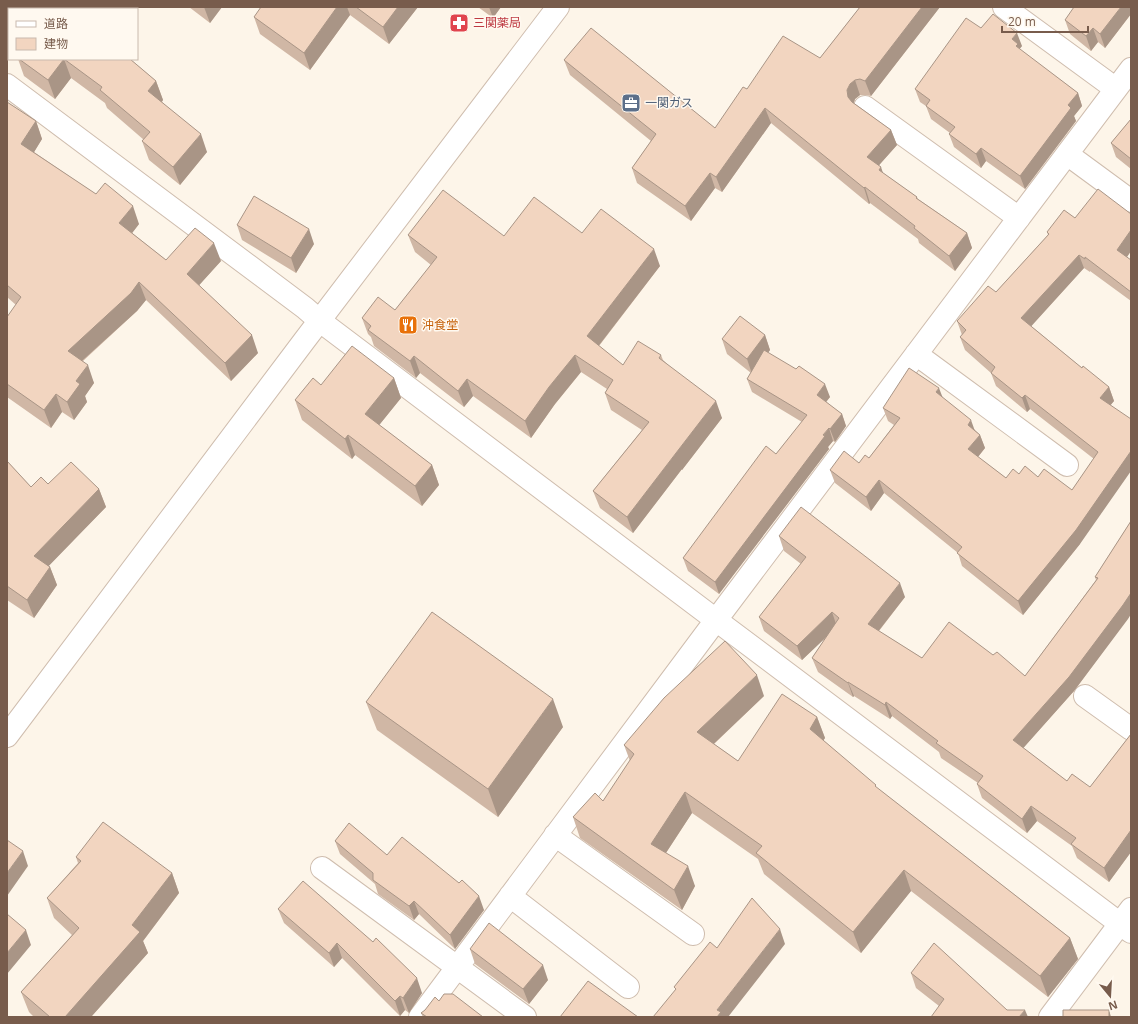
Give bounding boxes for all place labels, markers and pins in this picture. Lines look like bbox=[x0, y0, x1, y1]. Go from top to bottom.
pharmacy icon: 三関薬局 bbox=[448, 12, 470, 34]
place label: 三関薬局 bbox=[473, 14, 521, 31]
office icon: 一関ガス bbox=[620, 92, 642, 114]
place label: 一関ガス bbox=[645, 94, 693, 111]
restaurant icon: 沖食堂 bbox=[397, 314, 419, 336]
place label: 沖食堂 bbox=[422, 316, 458, 333]

